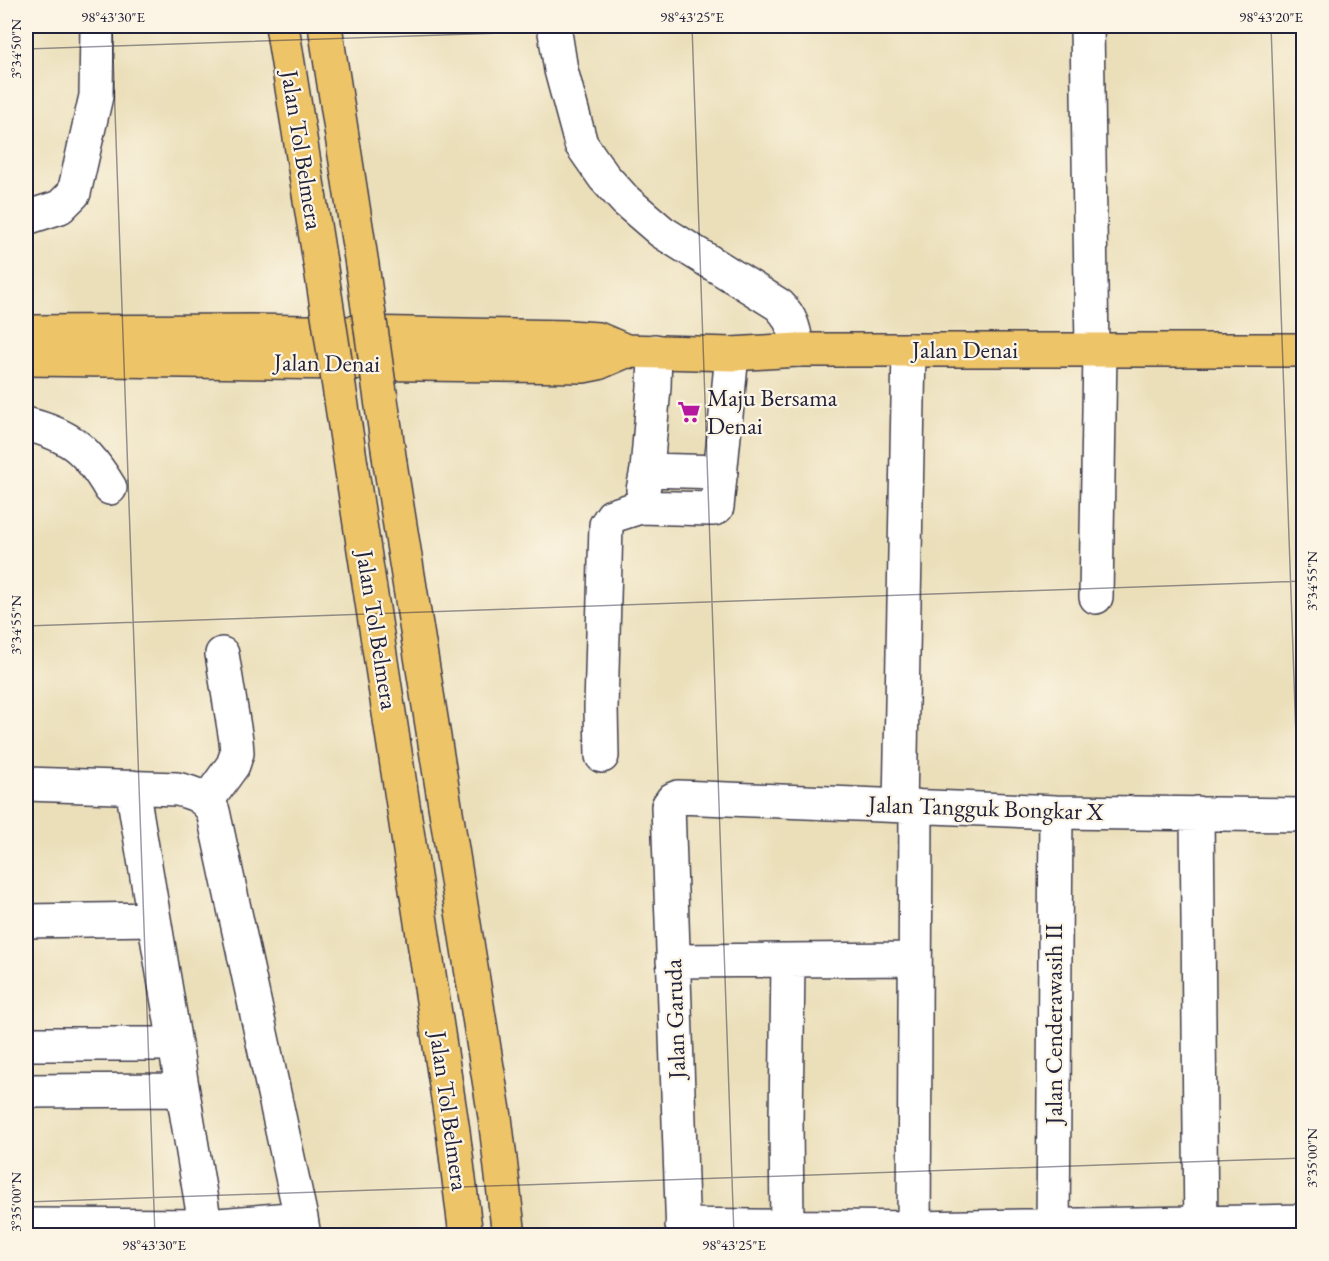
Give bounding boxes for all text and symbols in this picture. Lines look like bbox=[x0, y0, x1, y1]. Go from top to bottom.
text: 98°43'30"E bbox=[81, 7, 146, 26]
text: 98°43'25"E bbox=[660, 7, 725, 26]
text: 98°43'20"E bbox=[1239, 7, 1304, 26]
text: 3°34'50"N bbox=[6, 19, 25, 79]
street label: Jalan Tol Belmera bbox=[274, 66, 330, 232]
street label: Jalan Denai bbox=[910, 334, 1018, 365]
street label: Jalan Denai bbox=[272, 346, 380, 379]
place label: Maju Bersama Denai bbox=[707, 382, 838, 441]
supermarket icon: Maju Bersama Denai bbox=[676, 399, 702, 425]
street label: Jalan Tol Belmera bbox=[349, 546, 405, 712]
text: 3°34'55"N bbox=[1302, 551, 1321, 611]
text: 3°34'55"N bbox=[6, 595, 25, 655]
street label: Jalan Tangguk Bongkar X bbox=[866, 788, 1104, 827]
street label: Jalan Cenderawasih II bbox=[1038, 924, 1069, 1127]
street label: Jalan Garuda bbox=[657, 958, 692, 1082]
street label: Jalan Tol Belmera bbox=[423, 1027, 476, 1193]
text: 3°35'00"N bbox=[1302, 1128, 1321, 1188]
text: 3°35'00"N bbox=[6, 1172, 25, 1232]
text: 98°43'30"E bbox=[122, 1235, 187, 1254]
text: 98°43'25"E bbox=[702, 1235, 767, 1254]

